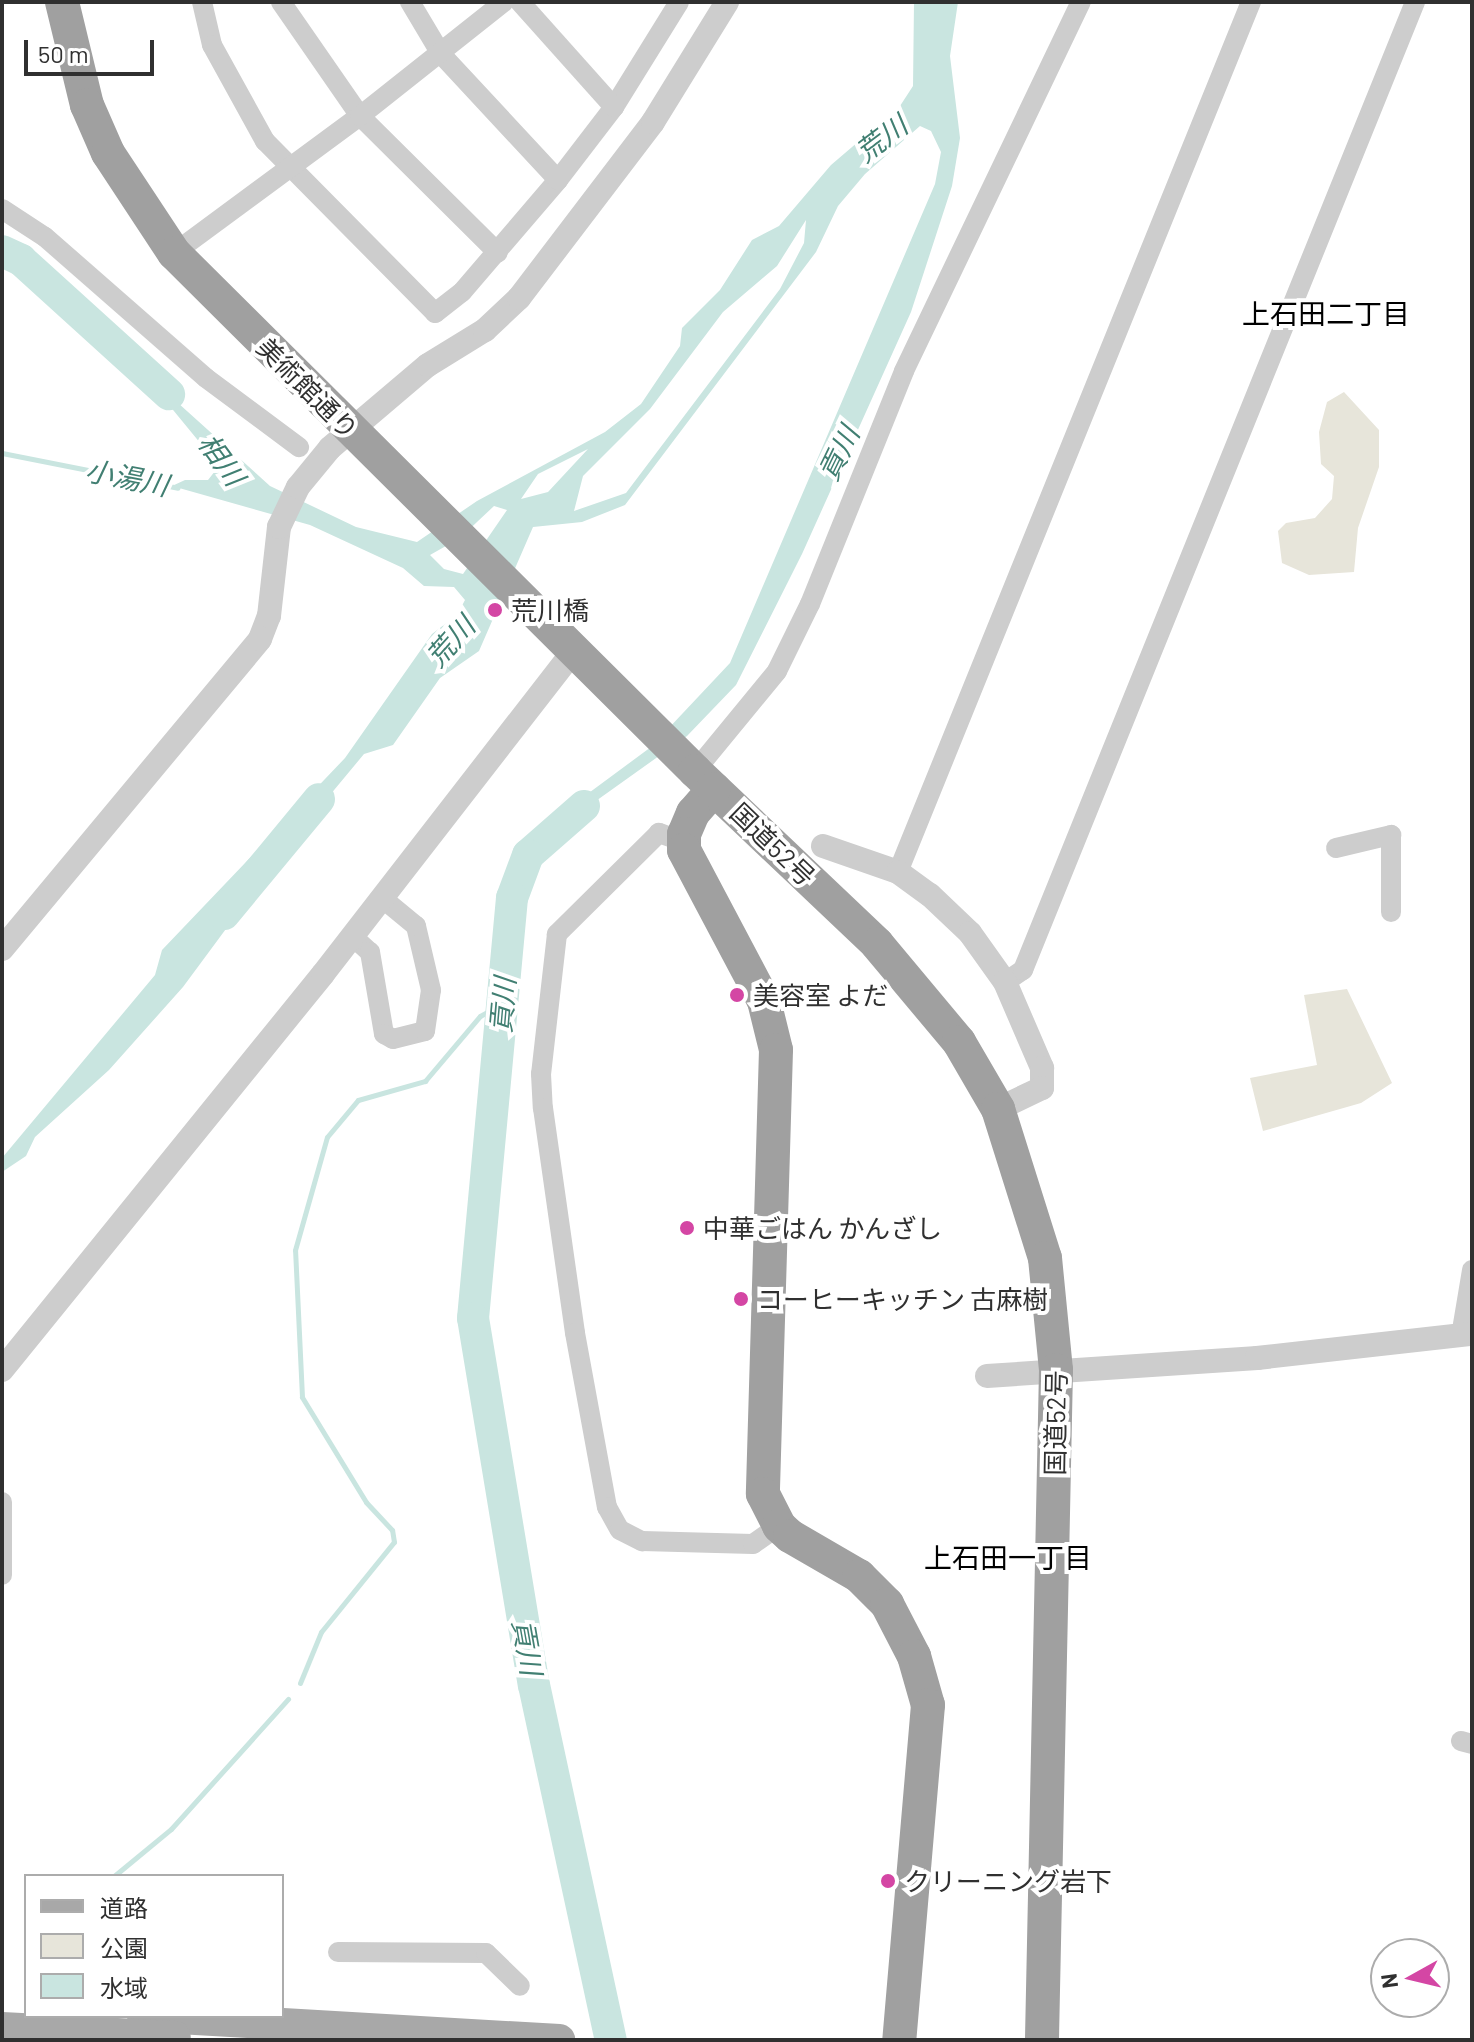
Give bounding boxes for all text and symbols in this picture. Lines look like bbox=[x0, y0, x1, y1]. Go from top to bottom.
scale bar bbox=[28, 24, 158, 74]
text: 50 m bbox=[38, 39, 89, 68]
water label: 荒川 bbox=[849, 108, 913, 168]
district label: 上石田二丁目 bbox=[1242, 296, 1410, 330]
street label: 美術館通り bbox=[251, 331, 365, 445]
water label: 貢川 bbox=[811, 420, 865, 486]
water label: 相川 bbox=[192, 426, 252, 492]
water label: 小湯川 bbox=[83, 452, 171, 502]
place label: 荒川橋 bbox=[511, 594, 589, 626]
marker: 荒川橋 bbox=[486, 601, 504, 619]
water label: 荒川 bbox=[419, 609, 481, 673]
street label: 国道52号 bbox=[724, 796, 822, 892]
water label: 貢川 bbox=[483, 976, 521, 1034]
place label: 美容室 よだ bbox=[753, 979, 888, 1011]
marker: 美容室 よだ bbox=[728, 986, 746, 1004]
place label: 中華ごはん かんざし bbox=[703, 1212, 942, 1244]
marker: 中華ごはん かんざし bbox=[678, 1219, 696, 1237]
place label: コーヒーキッチン 古麻樹 bbox=[757, 1283, 1048, 1315]
marker: コーヒーキッチン 古麻樹 bbox=[732, 1290, 750, 1308]
street label: 国道52号 bbox=[1038, 1370, 1072, 1476]
district label: 上石田一丁目 bbox=[924, 1540, 1092, 1574]
water label: 貢川 bbox=[507, 1617, 549, 1677]
place label: クリーニング岩下 bbox=[904, 1865, 1112, 1897]
marker: クリーニング岩下 bbox=[879, 1872, 897, 1890]
legend bbox=[24, 1874, 284, 2018]
text: 道路 bbox=[100, 1893, 148, 1922]
text: 公園 bbox=[100, 1933, 148, 1962]
north arrow bbox=[1370, 1938, 1450, 2018]
text: N bbox=[1374, 1972, 1402, 1990]
text: 水域 bbox=[100, 1973, 148, 2002]

